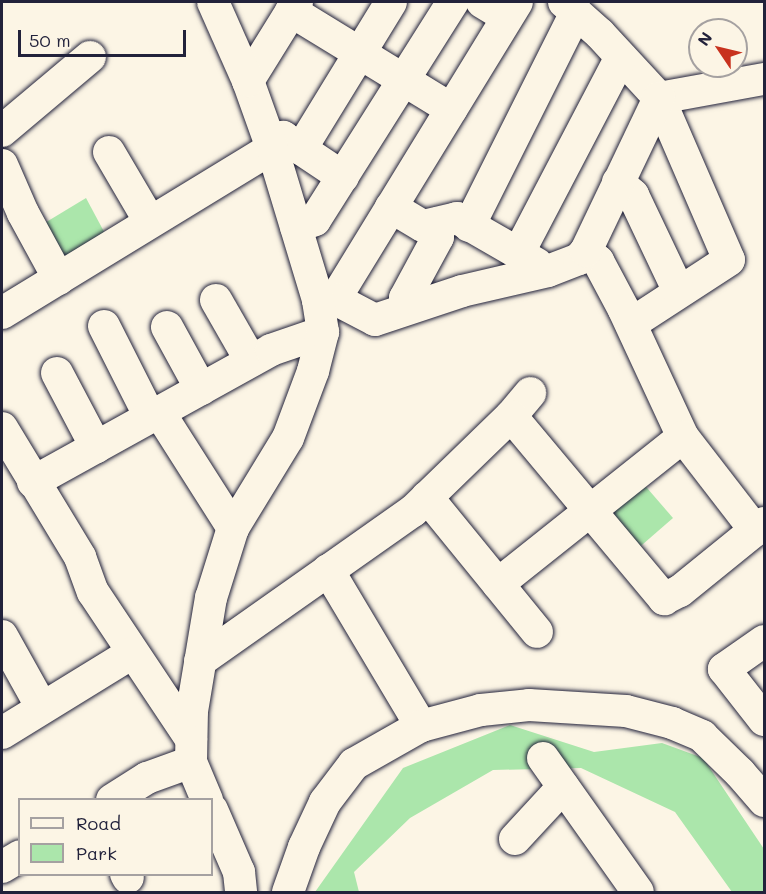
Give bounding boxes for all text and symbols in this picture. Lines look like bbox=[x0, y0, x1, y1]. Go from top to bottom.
scale bar bbox=[21, 18, 189, 56]
north arrow bbox=[688, 18, 748, 78]
text: 50 m bbox=[29, 28, 71, 52]
text: N bbox=[692, 28, 717, 50]
legend bbox=[18, 798, 213, 876]
text: Road bbox=[76, 811, 121, 835]
text: Park bbox=[76, 841, 117, 865]

